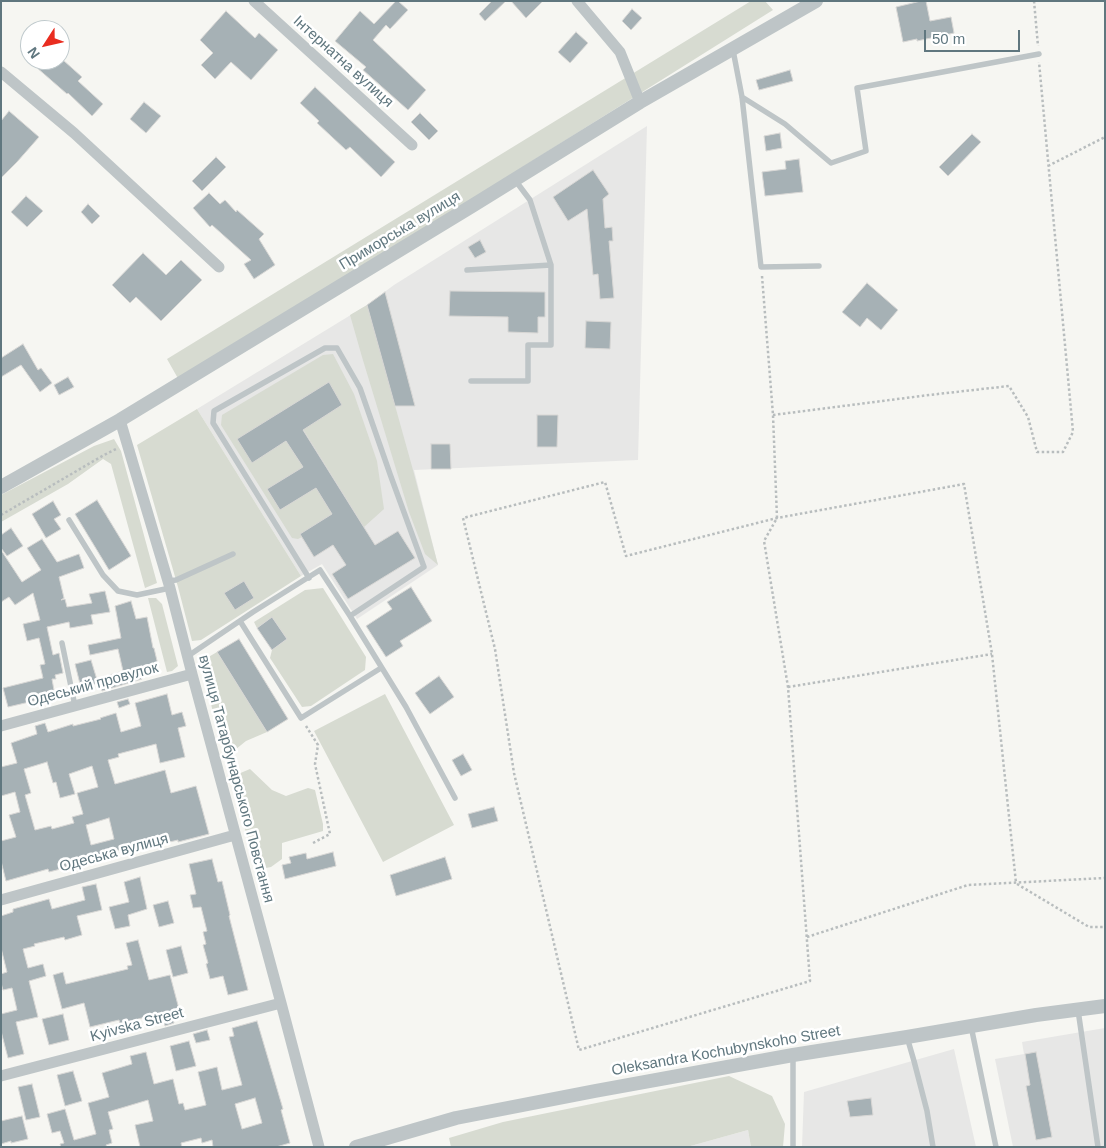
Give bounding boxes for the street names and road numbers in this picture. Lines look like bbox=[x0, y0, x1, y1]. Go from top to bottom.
street label: Інтернатна вулиця bbox=[289, 12, 397, 112]
street label: Приморська вулиця bbox=[336, 188, 464, 274]
street label: вулиця Татарбунарського Повстання bbox=[194, 653, 278, 905]
street label: Одеський провулок bbox=[26, 659, 160, 711]
street label: Одеська вулиця bbox=[58, 830, 170, 876]
street label: Kyivska Street bbox=[88, 1004, 186, 1046]
street label: Oleksandra Kochubynskoho Street bbox=[610, 1022, 842, 1080]

